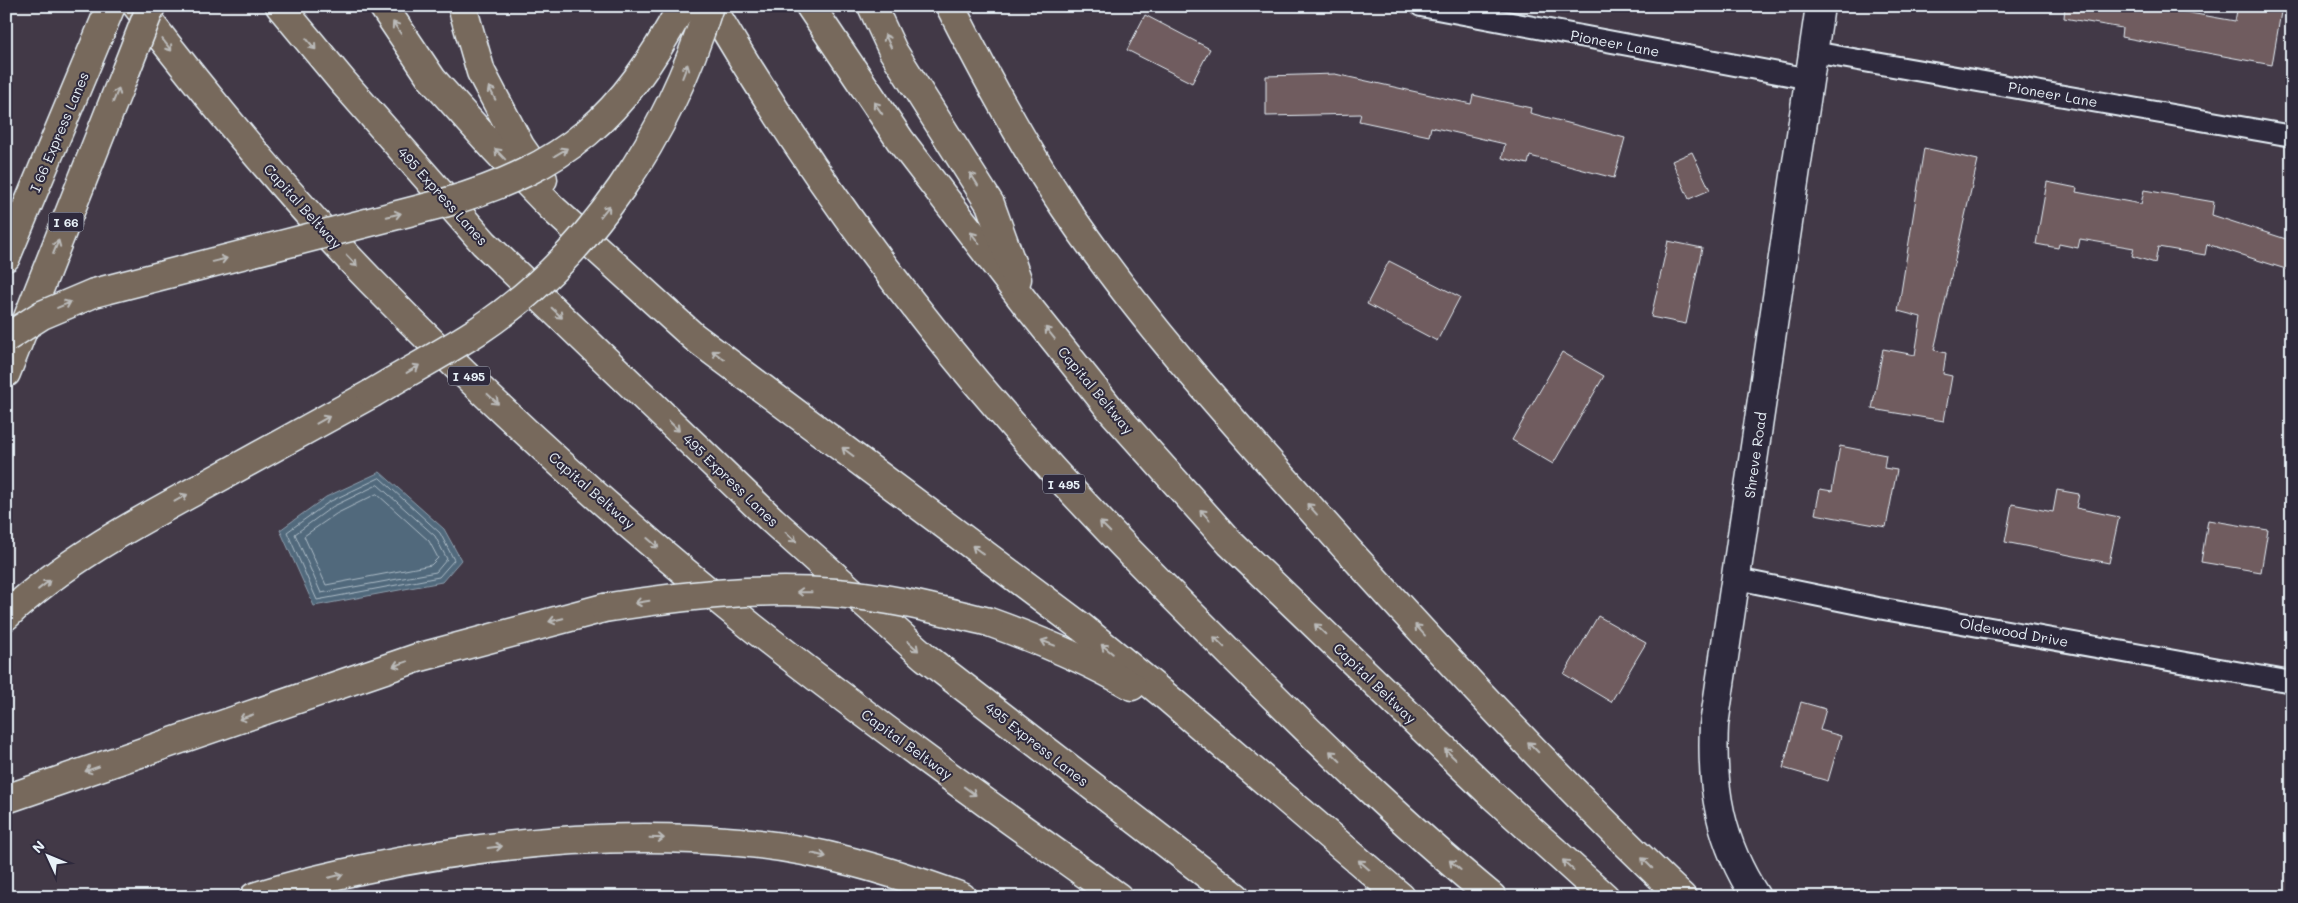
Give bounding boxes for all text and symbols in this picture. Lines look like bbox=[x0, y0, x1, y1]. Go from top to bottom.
one-way arrow bbox=[392, 22, 402, 36]
street label: Pioneer Lane bbox=[1569, 25, 1661, 61]
one-way arrow bbox=[883, 34, 893, 49]
one-way arrow bbox=[305, 37, 316, 50]
one-way arrow bbox=[161, 38, 172, 51]
one-way arrow bbox=[681, 63, 690, 79]
street label: I 66 Express Lanes bbox=[25, 69, 93, 195]
street label: Pioneer Lane bbox=[2007, 77, 2099, 111]
one-way arrow bbox=[487, 86, 496, 101]
one-way arrow bbox=[112, 88, 121, 103]
one-way arrow bbox=[873, 101, 883, 115]
street label: 495 Express Lanes bbox=[394, 143, 492, 249]
one-way arrow bbox=[554, 147, 568, 157]
one-way arrow bbox=[494, 148, 506, 160]
street label: Capital Beltway bbox=[260, 159, 346, 253]
one-way arrow bbox=[969, 172, 980, 186]
one-way arrow bbox=[599, 205, 610, 218]
one-way arrow bbox=[386, 210, 402, 220]
road number: I 66 bbox=[48, 212, 84, 232]
one-way arrow bbox=[970, 232, 981, 245]
one-way arrow bbox=[52, 239, 61, 255]
one-way arrow bbox=[346, 254, 358, 267]
one-way arrow bbox=[211, 255, 227, 264]
one-way arrow bbox=[56, 299, 71, 309]
one-way arrow bbox=[550, 307, 563, 319]
one-way arrow bbox=[1044, 327, 1055, 340]
street label: Capital Beltway bbox=[1054, 342, 1138, 438]
one-way arrow bbox=[712, 349, 725, 360]
one-way arrow bbox=[406, 363, 420, 373]
road number: I 495 bbox=[448, 366, 490, 386]
one-way arrow bbox=[487, 393, 499, 405]
street label: Shreve Road bbox=[1740, 411, 1770, 499]
one-way arrow bbox=[316, 415, 331, 425]
one-way arrow bbox=[667, 419, 679, 431]
street label: 495 Express Lanes bbox=[679, 429, 783, 531]
street label: Capital Beltway bbox=[545, 447, 639, 533]
one-way arrow bbox=[842, 447, 855, 458]
road number: I 495 bbox=[1043, 474, 1085, 494]
one-way arrow bbox=[173, 493, 188, 502]
one-way arrow bbox=[1306, 503, 1318, 516]
one-way arrow bbox=[1199, 508, 1210, 521]
one-way arrow bbox=[1099, 520, 1111, 533]
one-way arrow bbox=[785, 532, 798, 543]
one-way arrow bbox=[646, 537, 659, 549]
one-way arrow bbox=[971, 545, 985, 555]
one-way arrow bbox=[37, 579, 50, 590]
one-way arrow bbox=[796, 587, 812, 597]
one-way arrow bbox=[634, 597, 650, 607]
street label: Oldewood Drive bbox=[1958, 613, 2070, 651]
one-way arrow bbox=[549, 616, 565, 625]
one-way arrow bbox=[1313, 623, 1326, 635]
one-way arrow bbox=[1415, 624, 1426, 637]
one-way arrow bbox=[1213, 636, 1225, 648]
one-way arrow bbox=[1040, 638, 1056, 647]
street label: Capital Beltway bbox=[1329, 638, 1421, 728]
one-way arrow bbox=[906, 640, 919, 651]
one-way arrow bbox=[1101, 643, 1114, 654]
one-way arrow bbox=[393, 660, 408, 669]
street label: 495 Express Lanes bbox=[982, 698, 1092, 790]
street label: Capital Beltway bbox=[858, 704, 956, 784]
one-way arrow bbox=[238, 712, 254, 722]
one-way arrow bbox=[1527, 741, 1539, 754]
one-way arrow bbox=[1443, 748, 1456, 760]
one-way arrow bbox=[1329, 750, 1341, 762]
one-way arrow bbox=[85, 765, 101, 774]
one-way arrow bbox=[963, 786, 977, 796]
north arrow bbox=[22, 830, 72, 880]
one-way arrow bbox=[649, 833, 665, 842]
text: N bbox=[28, 836, 49, 857]
one-way arrow bbox=[487, 842, 503, 852]
one-way arrow bbox=[810, 851, 826, 860]
one-way arrow bbox=[1641, 857, 1653, 869]
one-way arrow bbox=[1357, 859, 1370, 871]
one-way arrow bbox=[1449, 859, 1462, 871]
one-way arrow bbox=[1562, 859, 1575, 871]
one-way arrow bbox=[327, 871, 343, 880]

